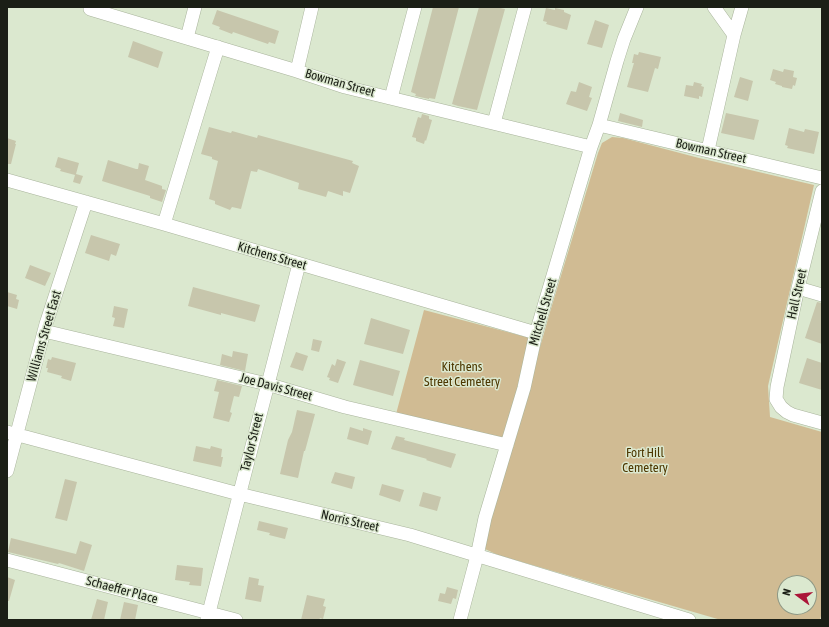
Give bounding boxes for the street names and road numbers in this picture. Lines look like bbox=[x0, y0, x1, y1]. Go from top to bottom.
street label: Bowman Street bbox=[303, 66, 377, 100]
street label: Bowman Street bbox=[674, 135, 748, 167]
street label: Kitchens Street bbox=[236, 239, 308, 273]
street label: Hall Street bbox=[784, 268, 810, 320]
street label: Mitchell Street bbox=[526, 276, 560, 348]
street label: Williams Street East bbox=[24, 289, 64, 383]
street label: Joe Davis Street bbox=[238, 370, 314, 404]
street label: Taylor Street bbox=[237, 411, 267, 473]
street label: Norris Street bbox=[319, 507, 381, 535]
street label: Schaeffer Place bbox=[84, 573, 160, 607]

